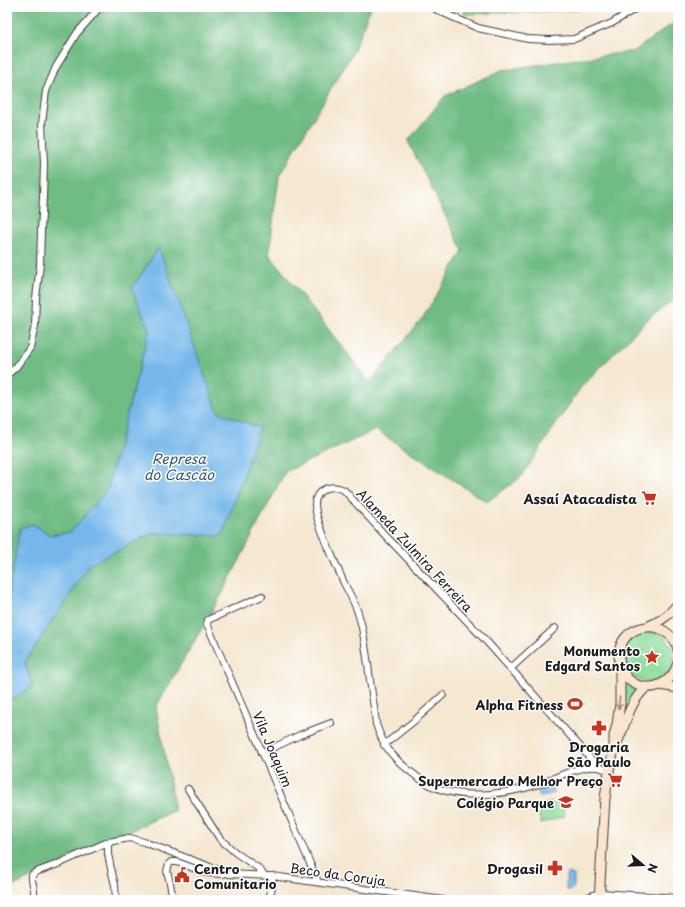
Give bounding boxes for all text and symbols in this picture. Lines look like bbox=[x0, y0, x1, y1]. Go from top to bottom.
water label: Represa do Cascão bbox=[144, 448, 215, 485]
street label: Alameda Zulmira Ferreira bbox=[353, 484, 477, 616]
place label: Assaí Atacadista bbox=[522, 489, 637, 508]
supermarket icon: Assaí Atacadista bbox=[640, 489, 658, 507]
place label: Monumento Edgard Santos bbox=[545, 641, 640, 675]
place icon: Monumento Edgard Santos bbox=[643, 648, 661, 666]
place label: Alpha Fitness bbox=[475, 695, 563, 714]
sports icon: Alpha Fitness bbox=[566, 695, 584, 713]
one-way arrow bbox=[616, 697, 623, 710]
street label: Vila Joaquim bbox=[248, 708, 298, 790]
pharmacy icon: Drogaria São Paulo bbox=[590, 719, 608, 737]
place label: Drogaria São Paulo bbox=[567, 737, 631, 771]
place label: Supermercado Melhor Preço bbox=[418, 771, 603, 790]
supermarket icon: Supermercado Melhor Preço bbox=[606, 771, 624, 789]
place label: Colégio Parque bbox=[457, 793, 554, 812]
school or university icon: Colégio Parque bbox=[557, 793, 575, 811]
north arrow bbox=[623, 845, 663, 885]
street label: Beco da Coruja bbox=[289, 858, 388, 890]
place label: Centro Comunitario bbox=[194, 859, 277, 893]
place label: Drogasil bbox=[487, 859, 543, 878]
pharmacy icon: Drogasil bbox=[546, 859, 564, 877]
text: N bbox=[643, 862, 662, 876]
public building icon: Centro Comunitario bbox=[173, 866, 191, 884]

